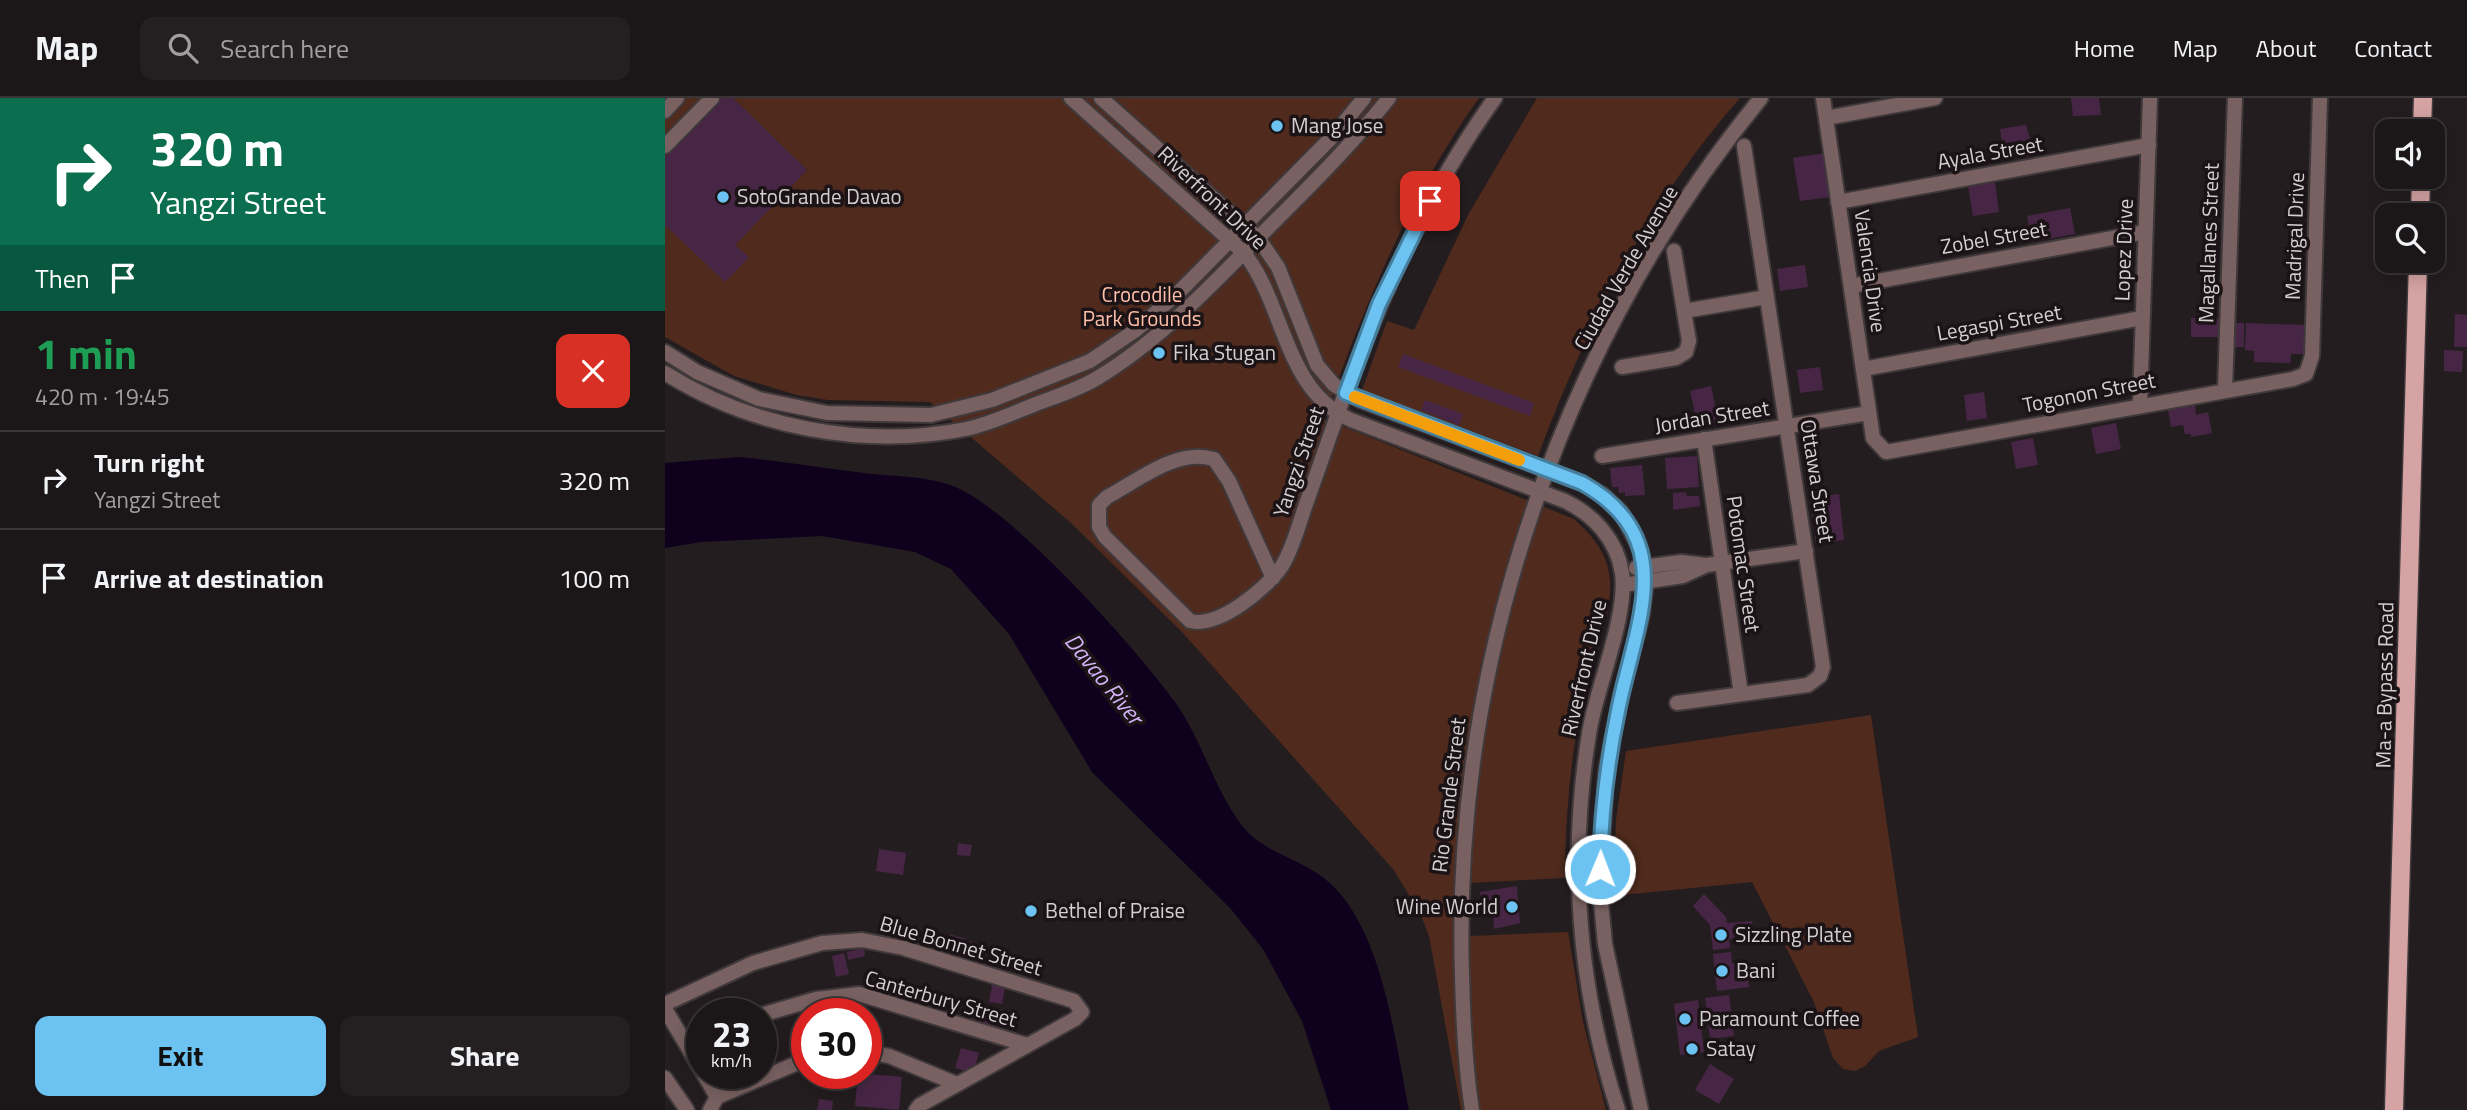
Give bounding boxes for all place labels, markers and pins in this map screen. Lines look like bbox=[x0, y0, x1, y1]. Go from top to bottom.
place label: Mang Jose bbox=[1291, 109, 1383, 141]
marker: Mang Jose bbox=[1269, 118, 1285, 134]
pin bbox=[1400, 171, 1460, 231]
place label: SotoGrande Davao bbox=[737, 180, 902, 212]
marker: SotoGrande Davao bbox=[715, 189, 731, 205]
place label: Fika Stugan bbox=[1173, 336, 1276, 368]
marker: Fika Stugan bbox=[1151, 345, 1167, 361]
place label: Wine World bbox=[1396, 890, 1498, 922]
place label: Bethel of Praise bbox=[1045, 894, 1185, 926]
marker: Wine World bbox=[1504, 899, 1520, 915]
marker: Bethel of Praise bbox=[1023, 903, 1039, 919]
place label: Sizzling Plate bbox=[1735, 918, 1852, 950]
marker: Sizzling Plate bbox=[1713, 927, 1729, 943]
place label: Bani bbox=[1736, 954, 1775, 986]
marker: Bani bbox=[1714, 963, 1730, 979]
place label: Paramount Coffee bbox=[1699, 1002, 1860, 1034]
marker: Paramount Coffee bbox=[1677, 1011, 1693, 1027]
place label: Satay bbox=[1706, 1032, 1756, 1064]
marker: Satay bbox=[1684, 1041, 1700, 1057]

